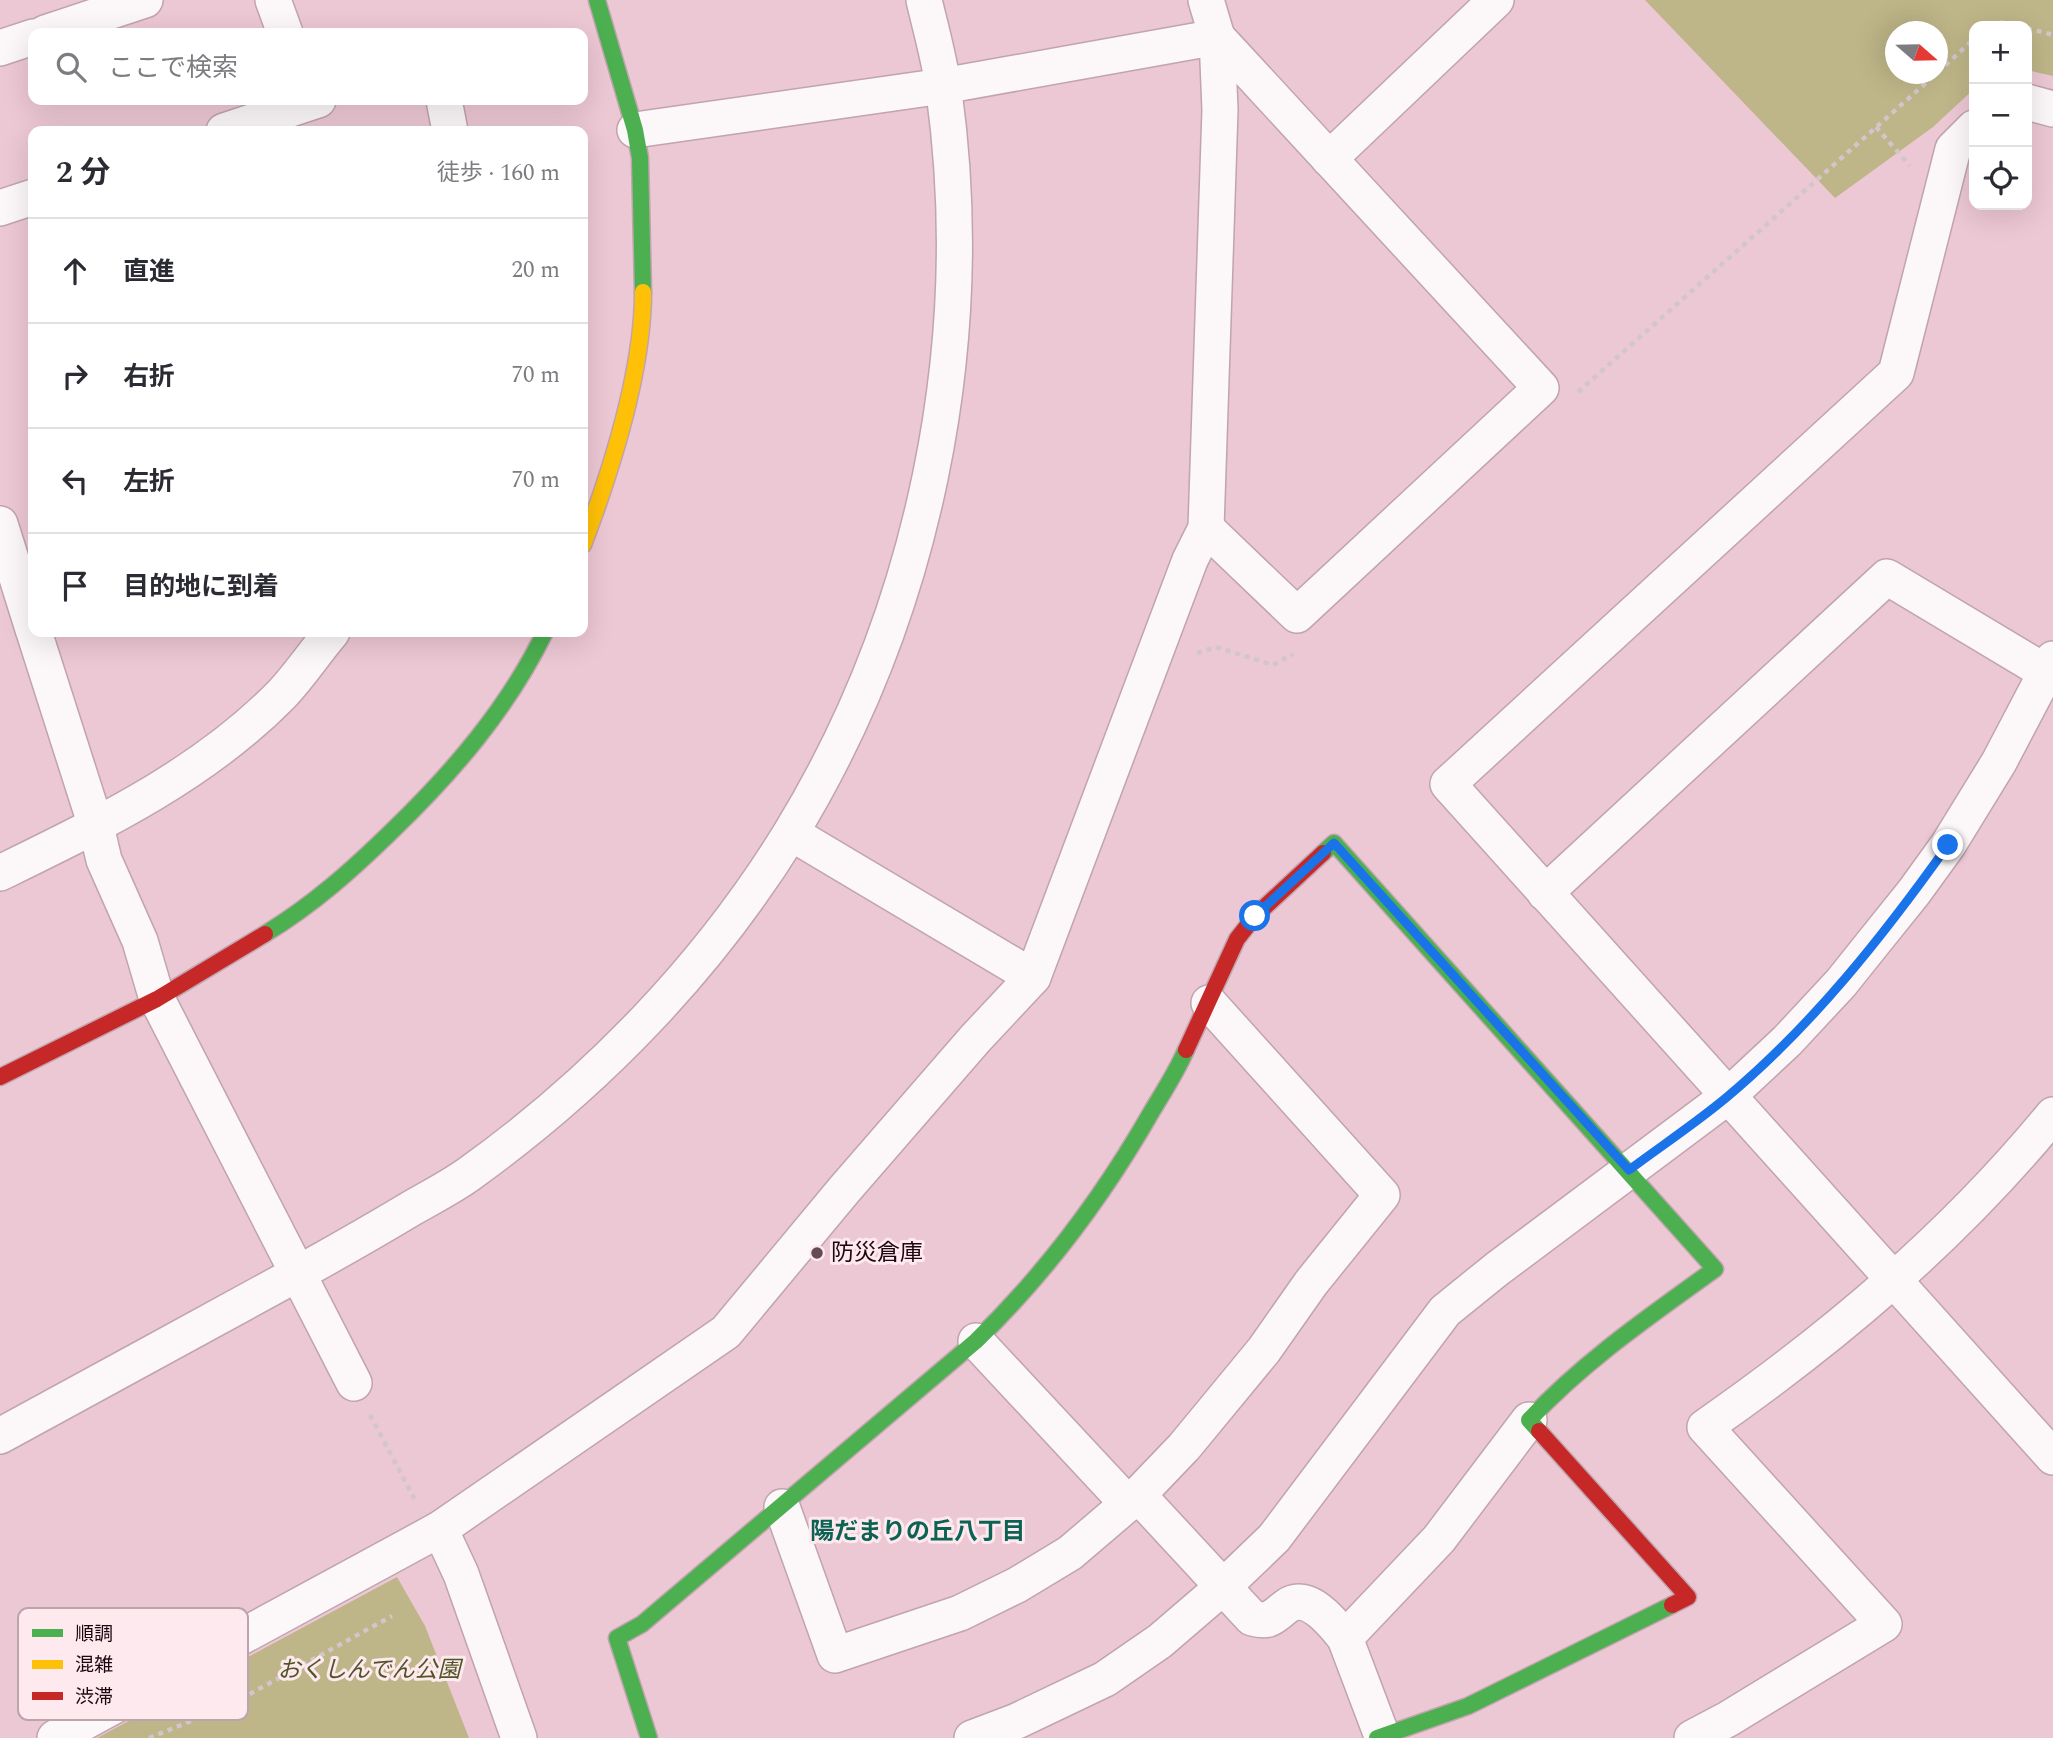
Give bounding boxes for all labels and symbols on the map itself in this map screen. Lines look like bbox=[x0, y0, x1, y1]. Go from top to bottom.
north arrow bbox=[1885, 21, 1948, 84]
route end bbox=[1932, 829, 1963, 860]
route start bbox=[1239, 900, 1270, 931]
place label: 防災倉庫 bbox=[831, 1236, 923, 1271]
marker: 防災倉庫 bbox=[809, 1245, 825, 1261]
district label: 陽だまりの丘八丁目 bbox=[810, 1514, 1026, 1550]
legend bbox=[18, 1608, 248, 1720]
text: 順調 bbox=[75, 1620, 113, 1649]
text: 混雑 bbox=[75, 1651, 113, 1680]
park label: おくしんでん公園 bbox=[278, 1653, 463, 1688]
text: 渋滞 bbox=[75, 1683, 113, 1712]

